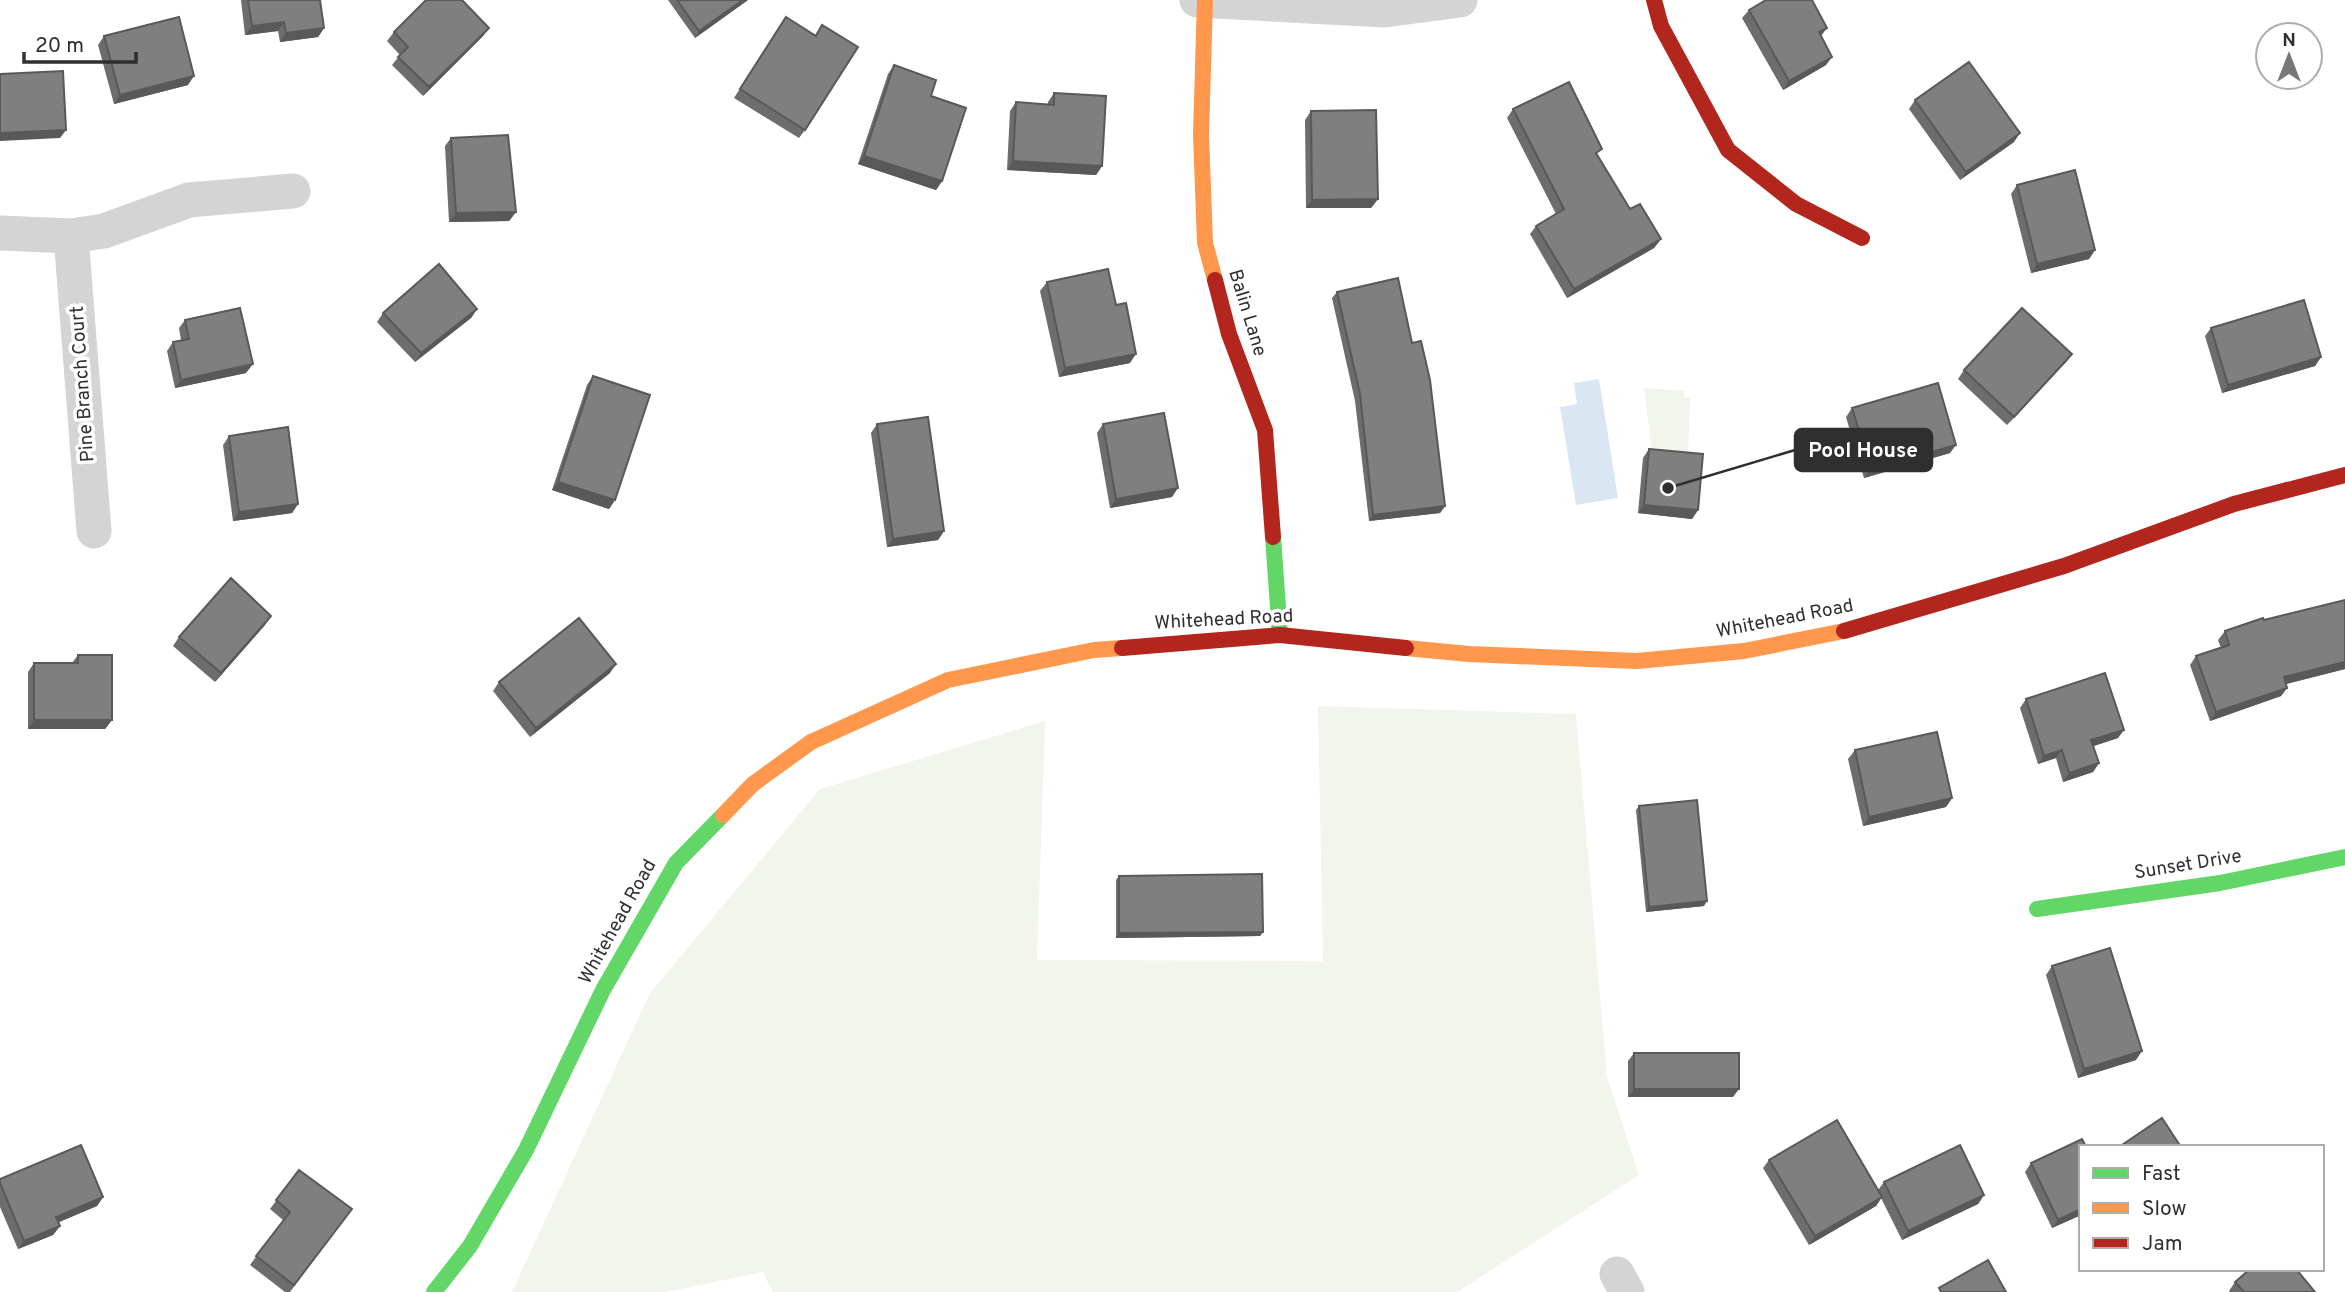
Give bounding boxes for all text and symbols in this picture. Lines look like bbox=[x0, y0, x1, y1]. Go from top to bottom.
scale bar bbox=[24, 21, 136, 65]
north arrow bbox=[2254, 21, 2324, 91]
text: N bbox=[2282, 29, 2296, 53]
text: 20 m bbox=[35, 33, 84, 60]
street label: Balin Lane bbox=[1222, 267, 1272, 359]
street label: Pine Branch Court bbox=[66, 305, 100, 463]
callout: Pool House bbox=[1795, 429, 1932, 471]
text: Pool House bbox=[1808, 438, 1918, 465]
street label: Whitehead Road bbox=[1714, 594, 1856, 644]
street label: Whitehead Road bbox=[1154, 604, 1294, 636]
street label: Sunset Drive bbox=[2133, 845, 2243, 885]
street label: Whitehead Road bbox=[574, 855, 662, 989]
legend bbox=[2079, 1145, 2324, 1271]
text: Fast bbox=[2142, 1161, 2181, 1188]
text: Slow bbox=[2142, 1196, 2187, 1223]
text: Jam bbox=[2142, 1231, 2183, 1258]

